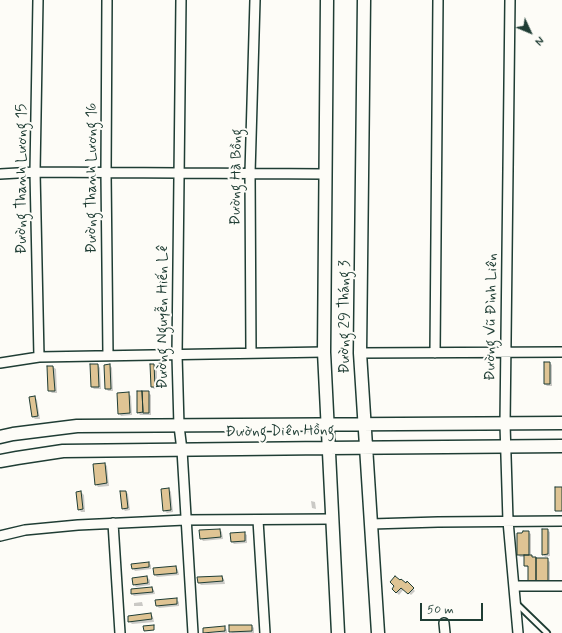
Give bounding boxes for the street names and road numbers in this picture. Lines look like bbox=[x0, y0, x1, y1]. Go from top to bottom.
street label: Đường Thanh Lương 16 bbox=[84, 103, 102, 253]
street label: Đường Thanh Lương 15 bbox=[14, 104, 32, 254]
street label: Đường Hà Bồng bbox=[227, 128, 247, 226]
street label: Đường Nguyễn Hiến Lê bbox=[155, 245, 173, 389]
street label: Đường Vũ Đình Liên bbox=[482, 253, 502, 381]
street label: Đường 29 Tháng 3 bbox=[337, 260, 355, 374]
street label: Đường Diên Hồng bbox=[225, 422, 335, 442]

